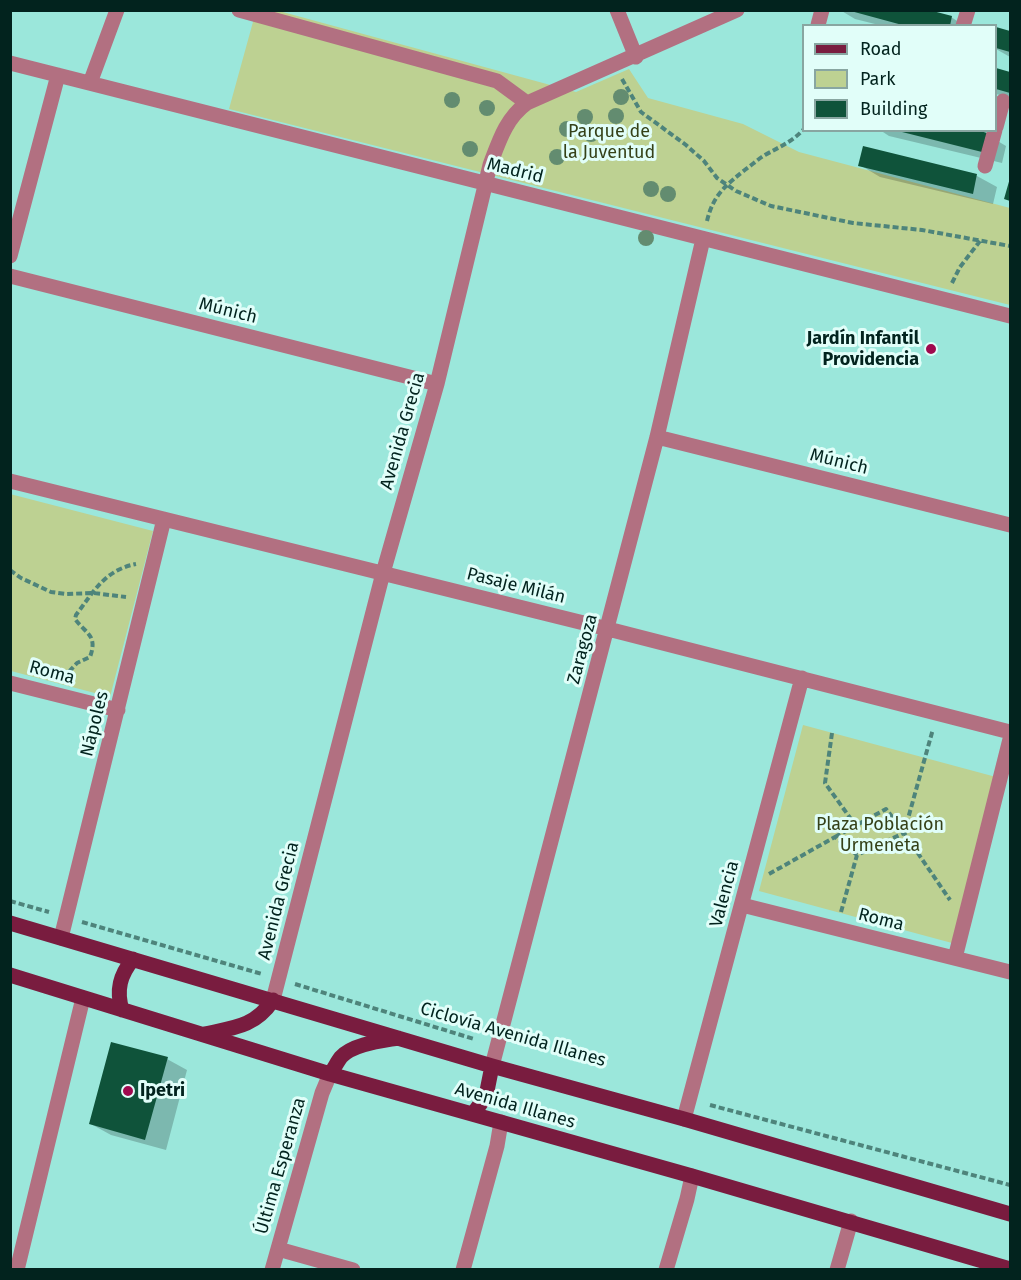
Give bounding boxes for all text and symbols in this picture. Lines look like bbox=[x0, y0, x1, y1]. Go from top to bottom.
legend bbox=[802, 24, 997, 132]
text: Road bbox=[860, 38, 902, 60]
text: Park bbox=[860, 68, 895, 90]
text: Building bbox=[860, 98, 927, 120]
park label: Parque de la Juventud bbox=[563, 121, 655, 164]
street label: Madrid bbox=[485, 154, 545, 188]
street label: Múnich bbox=[197, 293, 259, 329]
place label: Jardín Infantil Providencia bbox=[807, 328, 919, 370]
marker: Jardín Infantil Providencia bbox=[924, 342, 938, 356]
street label: Avenida Grecia bbox=[376, 370, 430, 492]
street label: Múnich bbox=[808, 444, 870, 480]
street label: Pasaje Milán bbox=[464, 563, 568, 609]
street label: Zaragoza bbox=[563, 612, 603, 686]
street label: Roma bbox=[27, 657, 77, 689]
street label: Nápoles bbox=[76, 689, 114, 759]
park label: Plaza Población Urmeneta bbox=[816, 814, 944, 856]
street label: Avenida Grecia bbox=[254, 840, 304, 962]
street label: Valencia bbox=[706, 858, 744, 930]
street label: Roma bbox=[856, 904, 906, 936]
street label: Ciclovía Avenida Illanes bbox=[418, 998, 608, 1072]
street label: Avenida Illanes bbox=[452, 1079, 578, 1133]
place label: Ipetri bbox=[140, 1080, 185, 1102]
marker: Ipetri bbox=[121, 1084, 135, 1098]
street label: Última Esperanza bbox=[251, 1095, 311, 1237]

